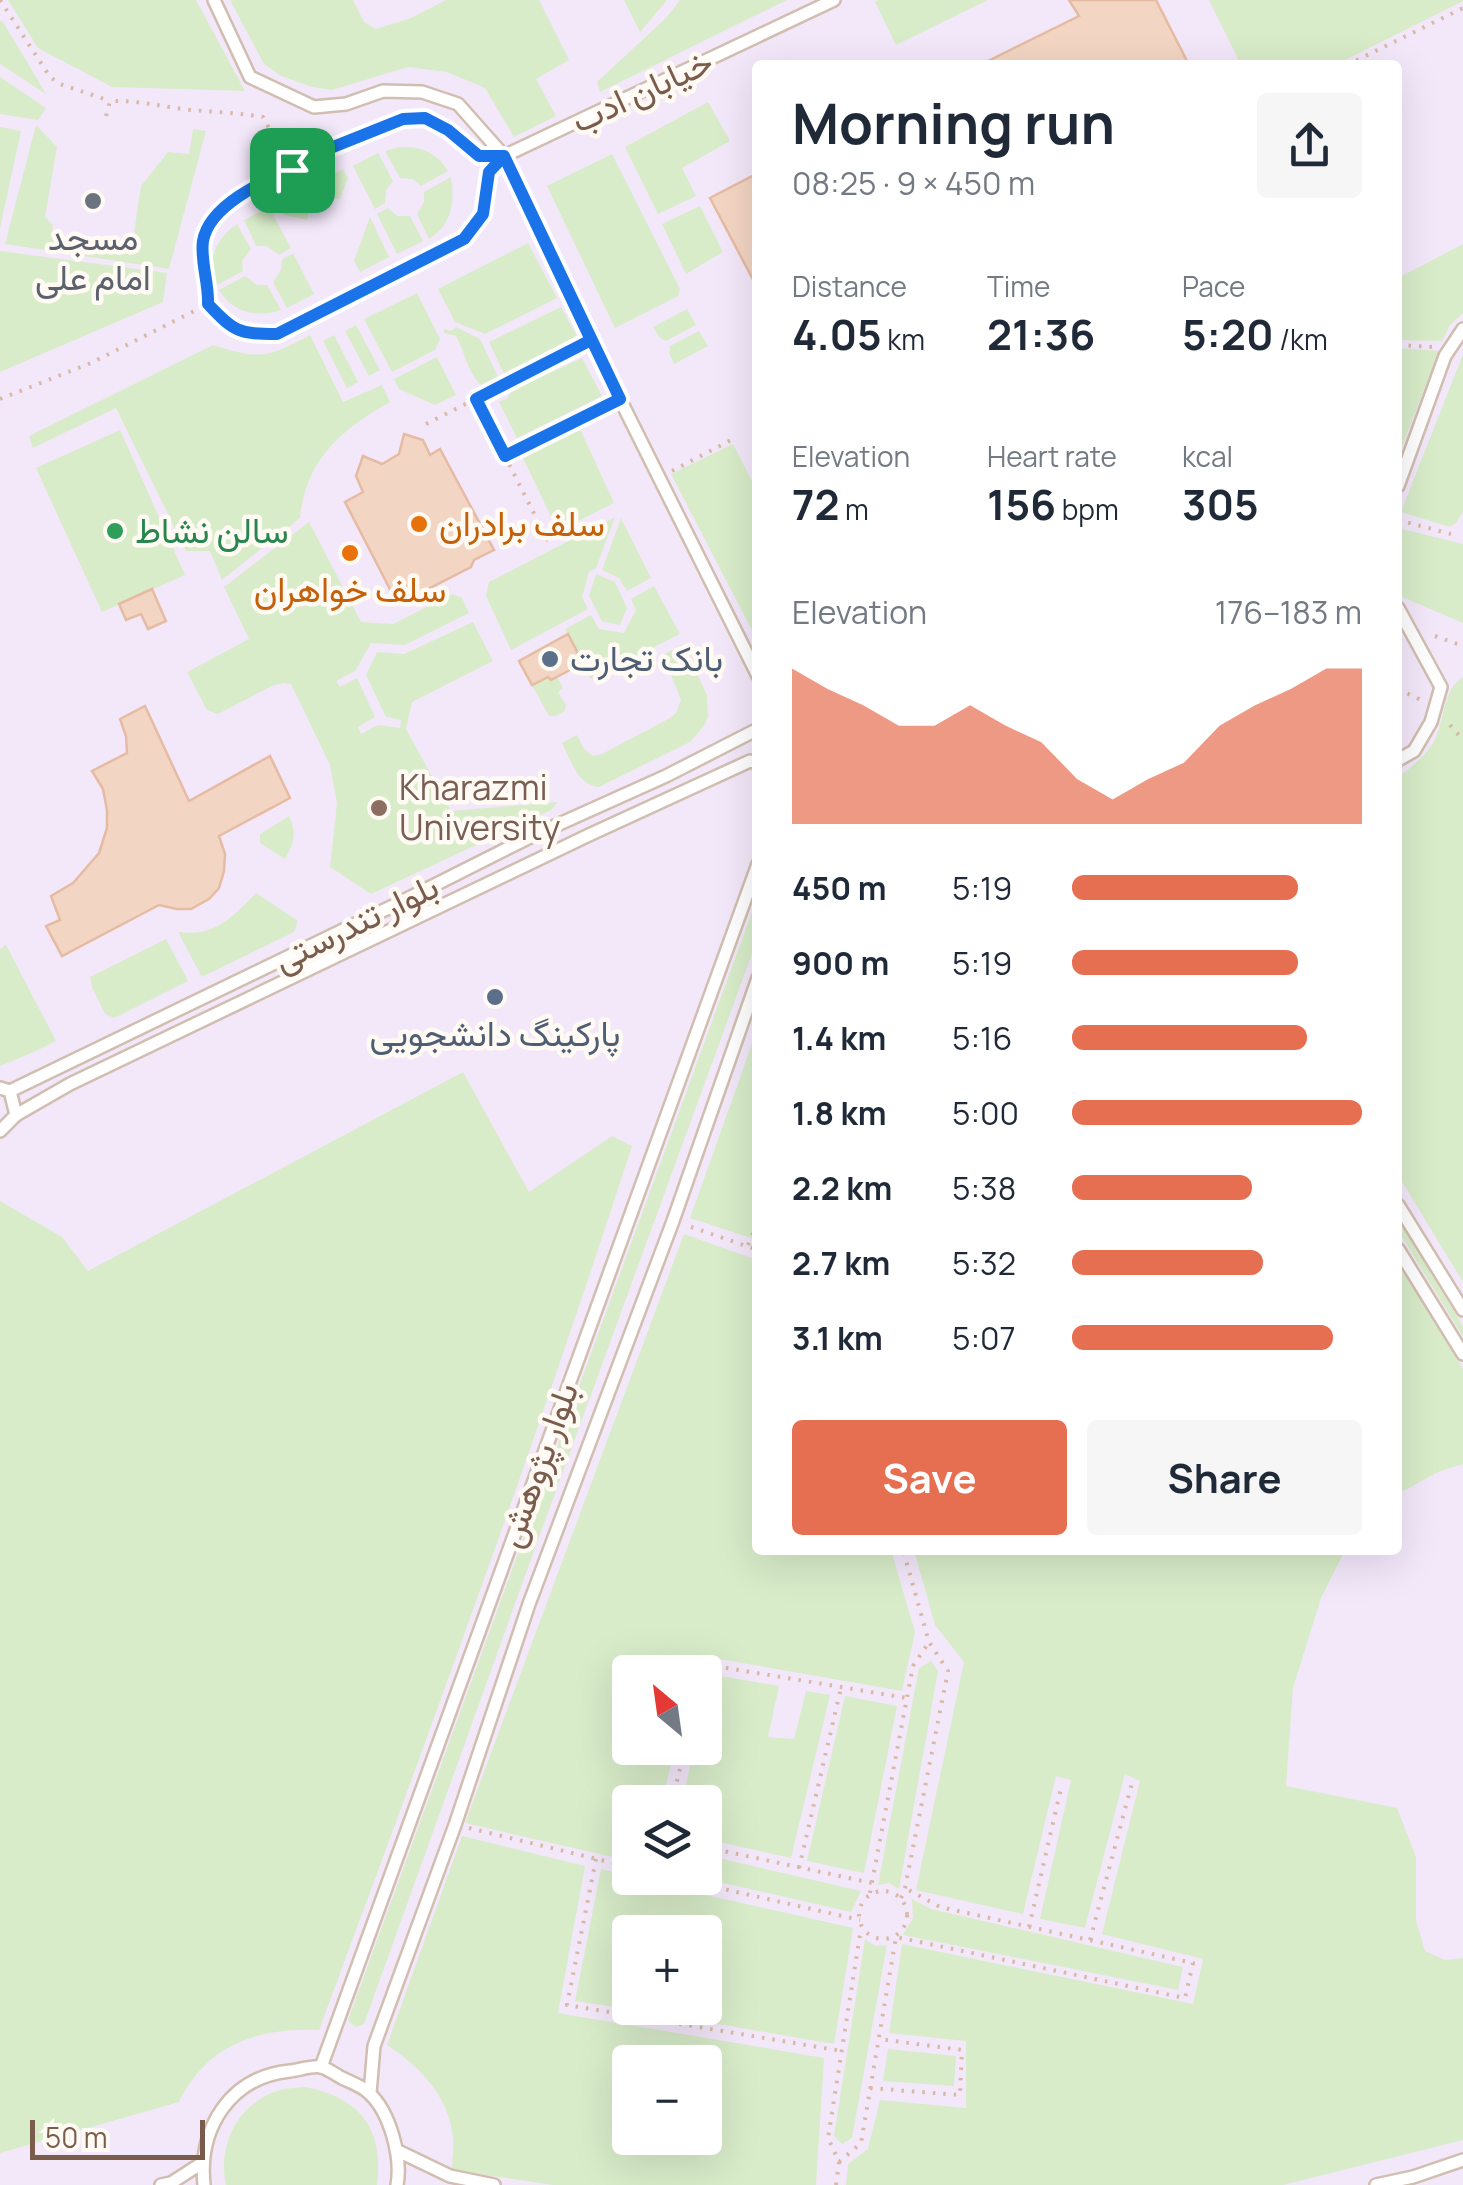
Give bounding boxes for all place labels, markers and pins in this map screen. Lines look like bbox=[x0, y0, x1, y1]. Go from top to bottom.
pin bbox=[250, 128, 335, 213]
marker: مسجد امام علی bbox=[82, 190, 104, 212]
place label: مسجد امام علی bbox=[35, 213, 151, 301]
place label: سلف برادران bbox=[439, 499, 605, 547]
place label: سالن نشاط bbox=[135, 506, 289, 554]
marker: سلف برادران bbox=[408, 513, 430, 535]
marker: سالن نشاط bbox=[104, 520, 126, 542]
marker: سلف خواهران bbox=[339, 542, 361, 564]
place label: سلف خواهران bbox=[254, 565, 446, 613]
place label: بانک تجارت bbox=[570, 634, 723, 682]
marker: بانک تجارت bbox=[539, 648, 561, 670]
place label: Kharazmi University bbox=[399, 763, 561, 851]
marker: Kharazmi University bbox=[368, 797, 390, 819]
marker: پارکینگ دانشجویی bbox=[484, 986, 506, 1008]
place label: پارکینگ دانشجویی bbox=[369, 1009, 621, 1058]

